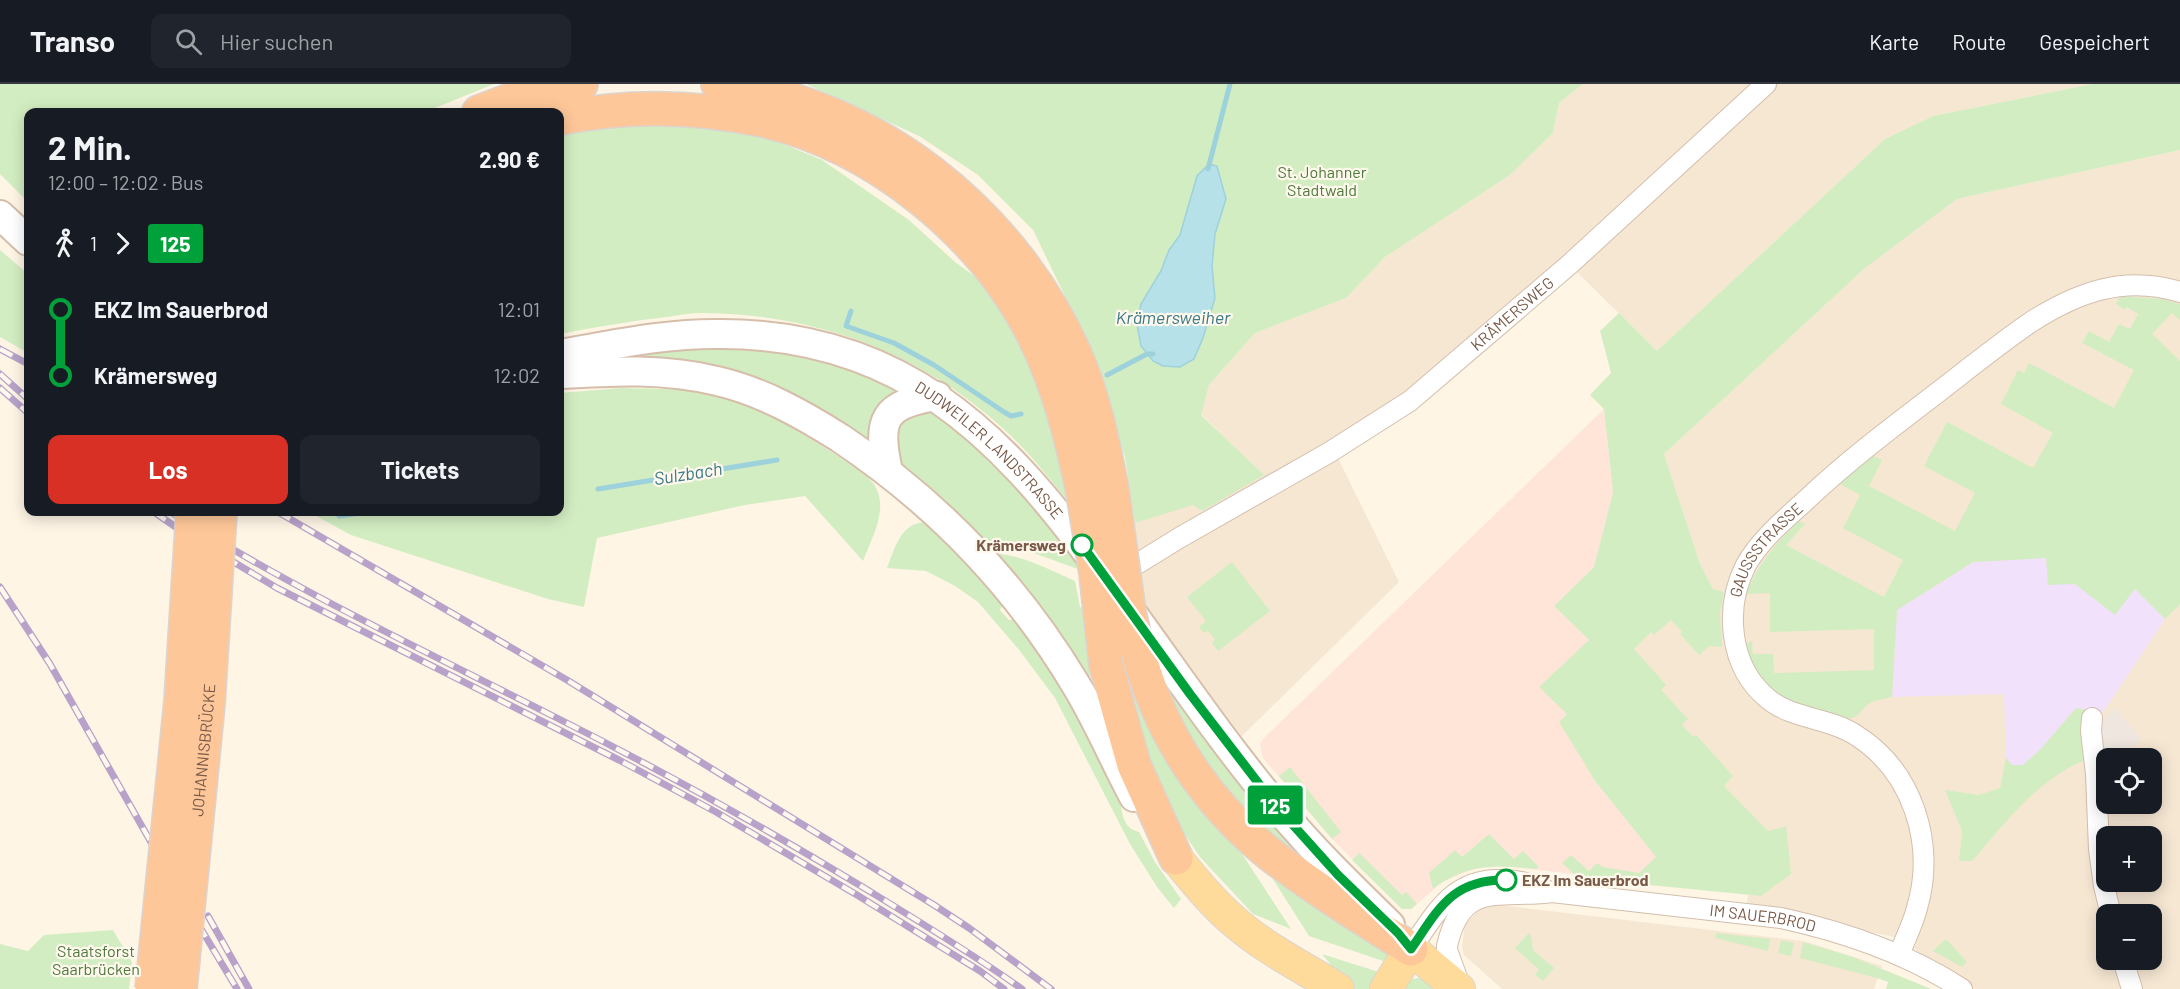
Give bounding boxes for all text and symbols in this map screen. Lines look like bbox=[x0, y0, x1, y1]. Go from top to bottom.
search box bbox=[151, 14, 571, 68]
text: Transo bbox=[30, 24, 115, 58]
icon: search bbox=[172, 25, 205, 58]
text: Hier suchen bbox=[220, 28, 333, 54]
text: Karte bbox=[1869, 29, 1919, 54]
text: Route bbox=[1952, 29, 2006, 54]
text: Gespeichert bbox=[2039, 29, 2150, 54]
text: 2 Min. bbox=[48, 127, 132, 167]
text: 2.90 € bbox=[479, 146, 540, 172]
park label: St. Johanner Stadtwald bbox=[1277, 162, 1367, 199]
text: 12:00 – 12:02 · Bus bbox=[48, 170, 203, 194]
icon: walk bbox=[48, 227, 81, 260]
icon: forward bbox=[106, 227, 139, 260]
text: 1 bbox=[90, 231, 97, 255]
text: 125 bbox=[160, 231, 191, 256]
street label: KRÄMERSWEG bbox=[1466, 272, 1557, 354]
text: EKZ Im Sauerbrod bbox=[94, 296, 268, 322]
text: 12:01 bbox=[498, 297, 540, 321]
water label: Krämersweiher bbox=[1116, 306, 1231, 328]
text: Krämersweg bbox=[94, 362, 217, 388]
text: 12:02 bbox=[493, 363, 540, 387]
street label: DUDWEILER LANDSTRASSE bbox=[912, 377, 1068, 522]
button: Los bbox=[48, 435, 288, 504]
button: Tickets bbox=[300, 435, 540, 504]
water label: Sulzbach bbox=[652, 457, 724, 489]
street label: GAUSSSTRASSE bbox=[1725, 498, 1806, 599]
marker: Krämersweg bbox=[1071, 534, 1093, 556]
place label: Krämersweg bbox=[976, 535, 1066, 554]
street label: JOHANNISBRÜCKE bbox=[187, 683, 218, 817]
map controls bbox=[2096, 748, 2162, 970]
button: locate bbox=[2096, 748, 2162, 814]
line badge: 125 bbox=[1240, 786, 1310, 824]
text: 125 bbox=[1260, 793, 1290, 818]
button: + bbox=[2096, 826, 2162, 892]
marker: EKZ Im Sauerbrod bbox=[1495, 869, 1517, 891]
place label: EKZ Im Sauerbrod bbox=[1522, 870, 1649, 889]
street label: IM SAUERBROD bbox=[1709, 900, 1818, 935]
button: − bbox=[2096, 904, 2162, 970]
park label: Staatsforst Saarbrücken bbox=[52, 941, 140, 978]

